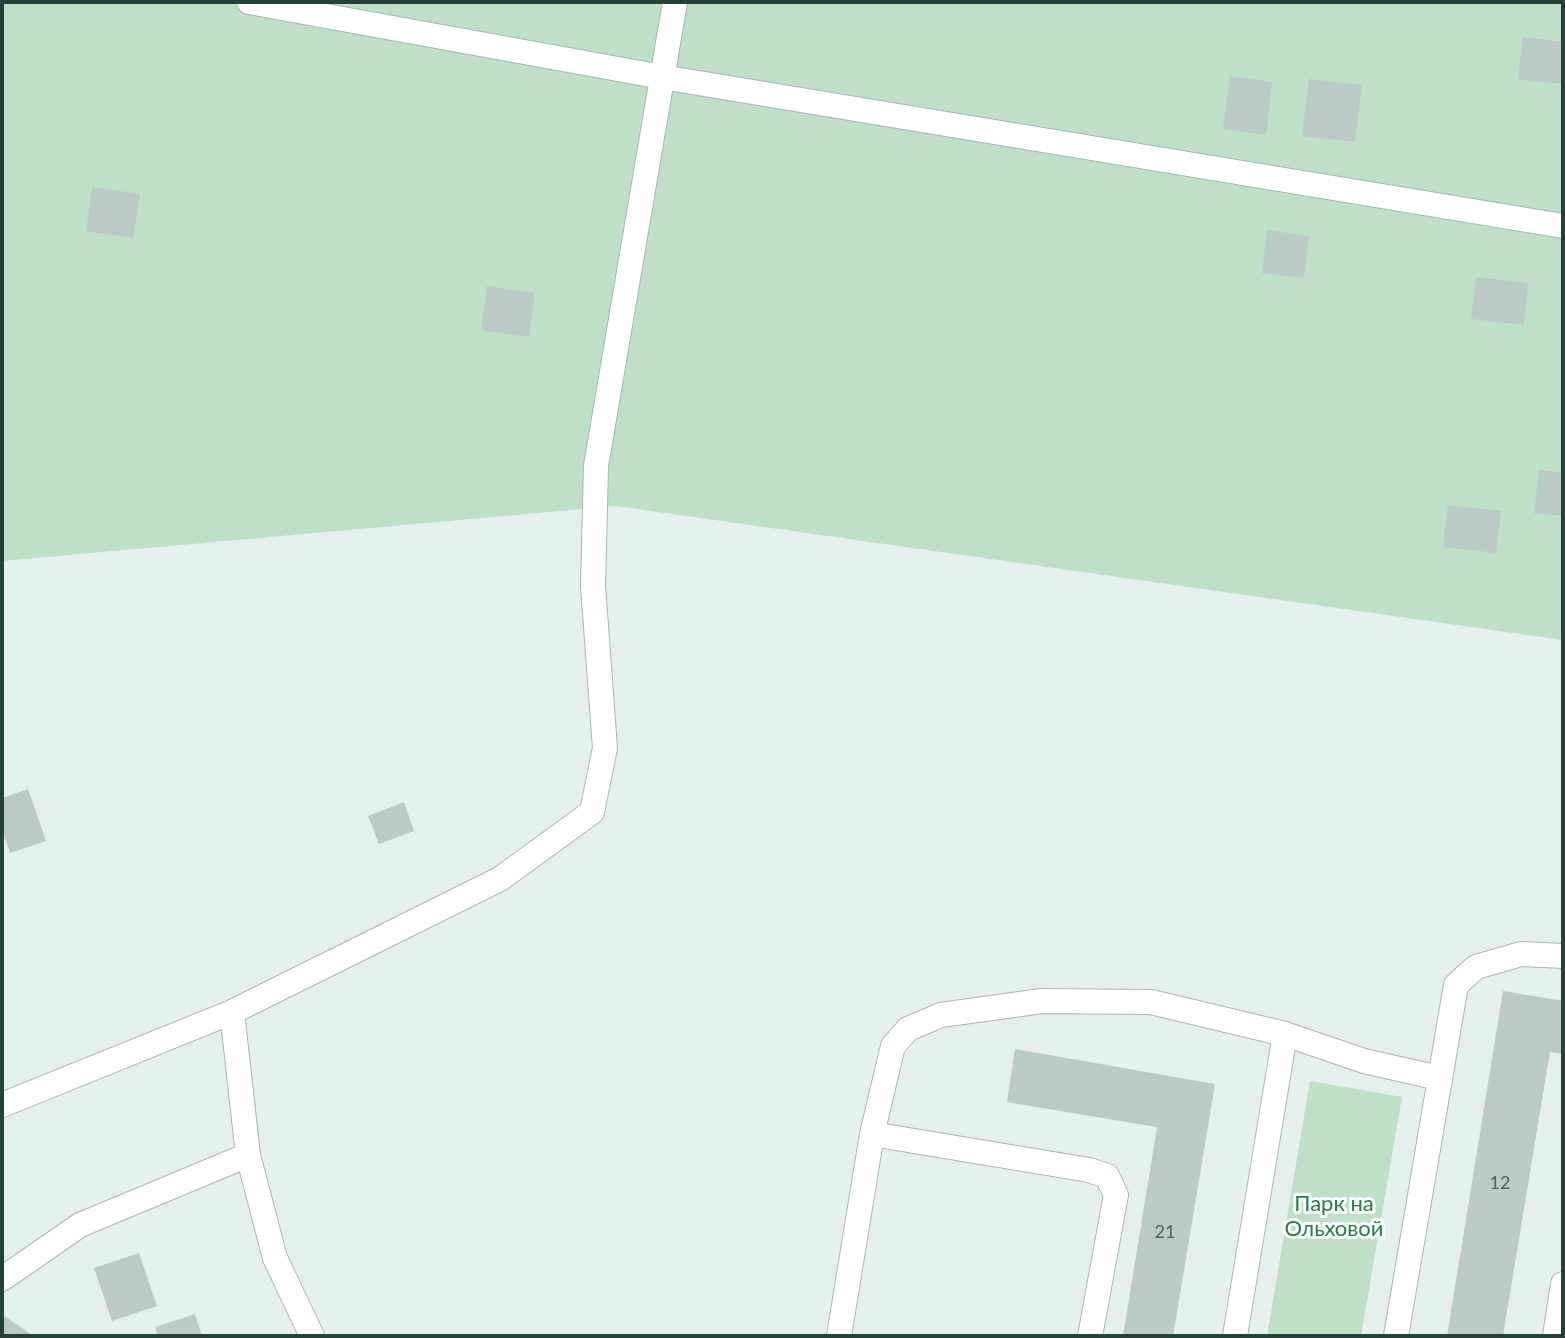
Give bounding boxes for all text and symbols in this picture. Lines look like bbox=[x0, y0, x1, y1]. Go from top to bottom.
house number: 12 bbox=[1490, 1172, 1510, 1194]
park label: Парк на Ольховой bbox=[1285, 1191, 1383, 1242]
house number: 21 bbox=[1155, 1221, 1175, 1243]

